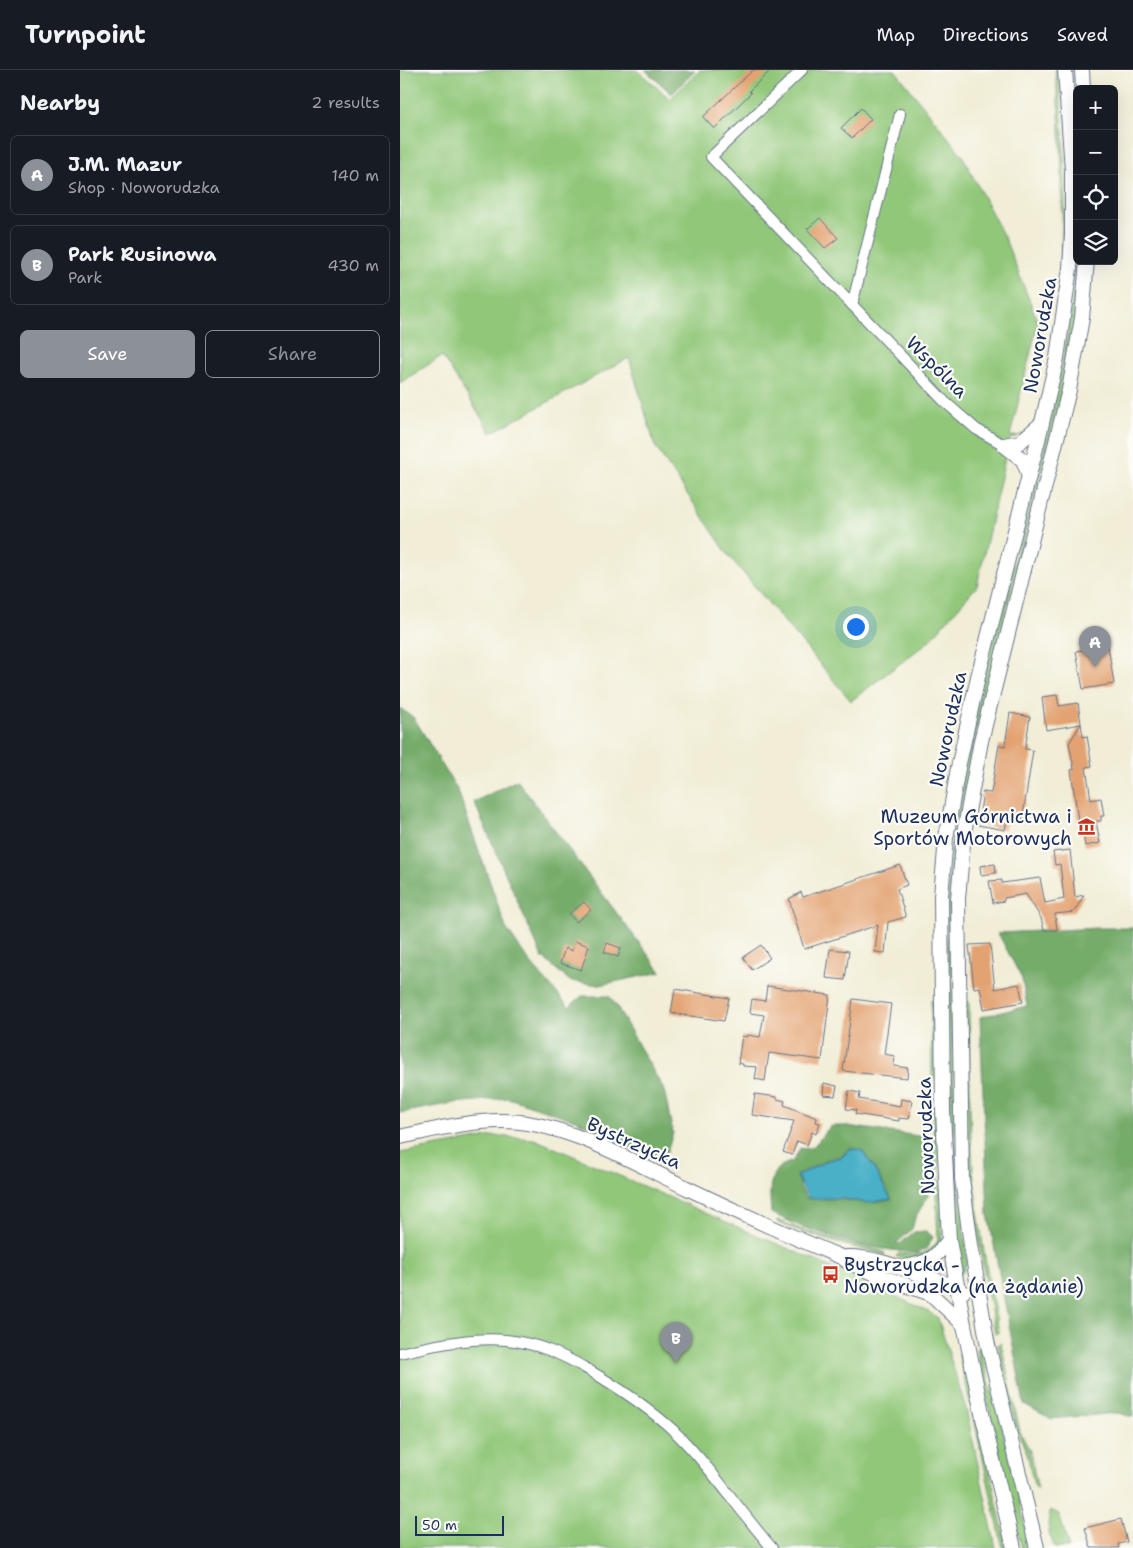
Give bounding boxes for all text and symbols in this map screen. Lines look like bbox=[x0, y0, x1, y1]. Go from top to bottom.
text: Turnpoint bbox=[25, 19, 146, 51]
text: Map bbox=[877, 23, 915, 47]
text: Directions bbox=[943, 23, 1029, 47]
text: Saved bbox=[1057, 23, 1108, 47]
map controls bbox=[1073, 85, 1118, 265]
button: + bbox=[1073, 85, 1118, 130]
text: Nearby bbox=[20, 89, 100, 117]
text: 2 results bbox=[311, 92, 380, 113]
button: − bbox=[1073, 130, 1118, 175]
text: J.M. Mazur bbox=[68, 152, 182, 177]
text: A bbox=[31, 165, 43, 186]
text: 140 m bbox=[332, 165, 379, 186]
button: locate bbox=[1073, 175, 1118, 220]
text: Shop · Noworudzka bbox=[68, 177, 220, 198]
button: layers bbox=[1073, 220, 1118, 265]
text: Park Rusinowa bbox=[68, 242, 217, 267]
text: B bbox=[32, 255, 42, 276]
text: 430 m bbox=[328, 255, 379, 276]
text: Park bbox=[68, 267, 102, 288]
street label: Noworudzka bbox=[1017, 275, 1063, 395]
button: Save bbox=[20, 330, 195, 378]
button: Share bbox=[205, 330, 380, 378]
street label: Wspólna bbox=[901, 331, 974, 404]
your location bbox=[843, 614, 869, 640]
pin: A bbox=[1079, 626, 1111, 667]
street label: Noworudzka bbox=[924, 669, 972, 789]
place label: Muzeum Górnictwa i Sportów Motorowych bbox=[873, 804, 1072, 851]
museum icon: Muzeum Górnictwa i Sportów Motorowych bbox=[1076, 817, 1096, 837]
street label: Noworudzka bbox=[911, 1077, 941, 1195]
street label: Bystrzycka bbox=[583, 1111, 685, 1175]
place label: Bystrzycka - Noworudzka (na żądanie) bbox=[844, 1252, 1084, 1299]
bus stop icon: Bystrzycka - Noworudzka (na żądanie) bbox=[820, 1265, 840, 1285]
pin: B bbox=[660, 1322, 692, 1363]
scale bar bbox=[415, 1513, 504, 1536]
text: 50 m bbox=[422, 1516, 457, 1534]

